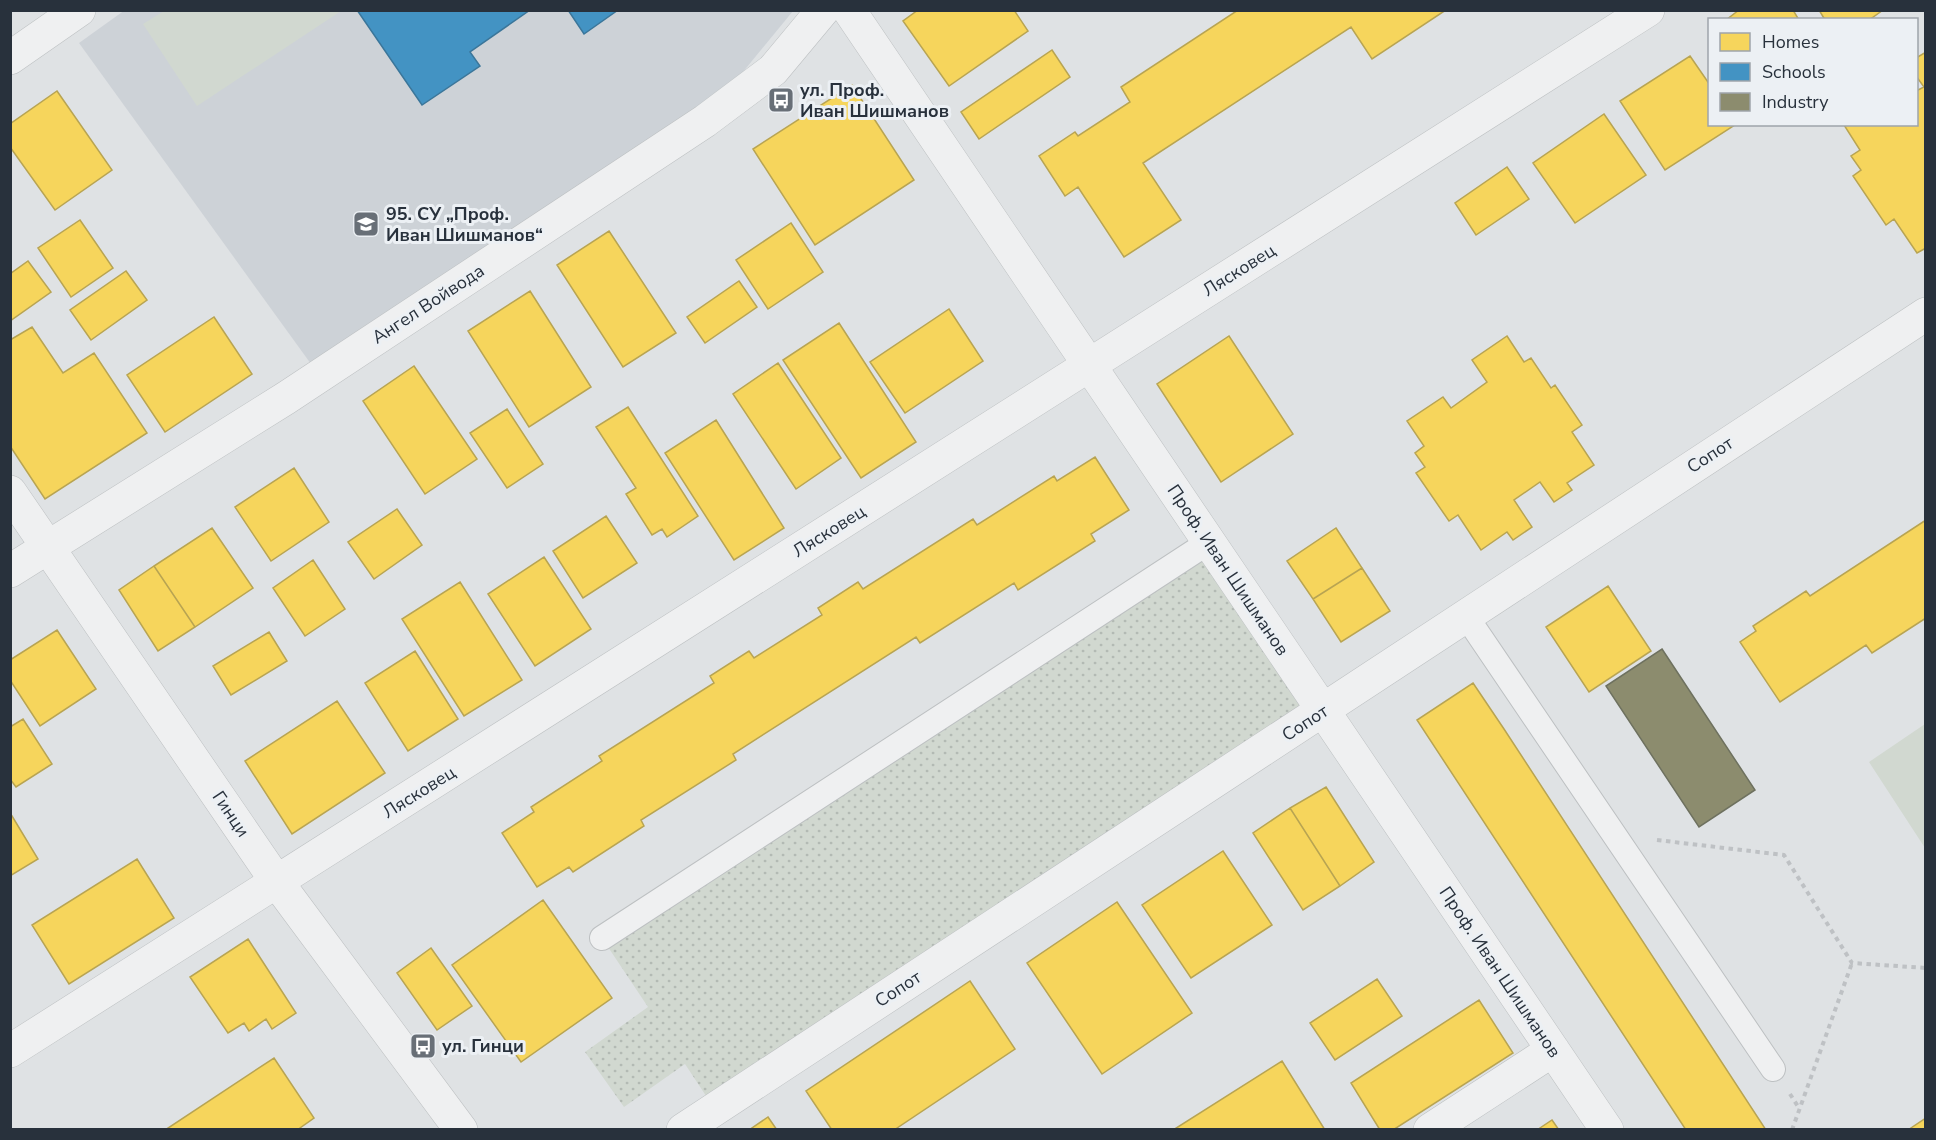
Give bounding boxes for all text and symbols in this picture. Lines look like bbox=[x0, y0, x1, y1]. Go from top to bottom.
legend bbox=[1708, 18, 1918, 126]
text: Homes bbox=[1762, 30, 1819, 54]
text: Schools bbox=[1762, 60, 1826, 84]
place label: ул. Проф. Иван Шишманов bbox=[800, 78, 949, 123]
bus stop icon: ул. Проф. Иван Шишманов bbox=[766, 85, 796, 115]
text: Industry bbox=[1762, 90, 1829, 114]
place label: 95. СУ „Проф. Иван Шишманов“ bbox=[386, 202, 543, 247]
school or university icon: 95. СУ „Проф. Иван Шишманов“ bbox=[351, 209, 381, 239]
street label: Лясковец bbox=[1198, 238, 1280, 302]
street label: Ангел Войвода bbox=[367, 259, 489, 349]
street label: Сопот bbox=[1682, 431, 1738, 479]
street label: Проф. Иван Шишманов bbox=[1162, 480, 1294, 660]
street label: Лясковец bbox=[788, 499, 870, 563]
street label: Сопот bbox=[1277, 699, 1333, 747]
street label: Лясковец bbox=[378, 760, 460, 824]
street label: Гинци bbox=[207, 786, 255, 842]
street label: Проф. Иван Шишманов bbox=[1434, 882, 1566, 1062]
street label: Сопот bbox=[870, 965, 926, 1013]
bus stop icon: ул. Гинци bbox=[408, 1031, 438, 1061]
place label: ул. Гинци bbox=[442, 1034, 524, 1058]

